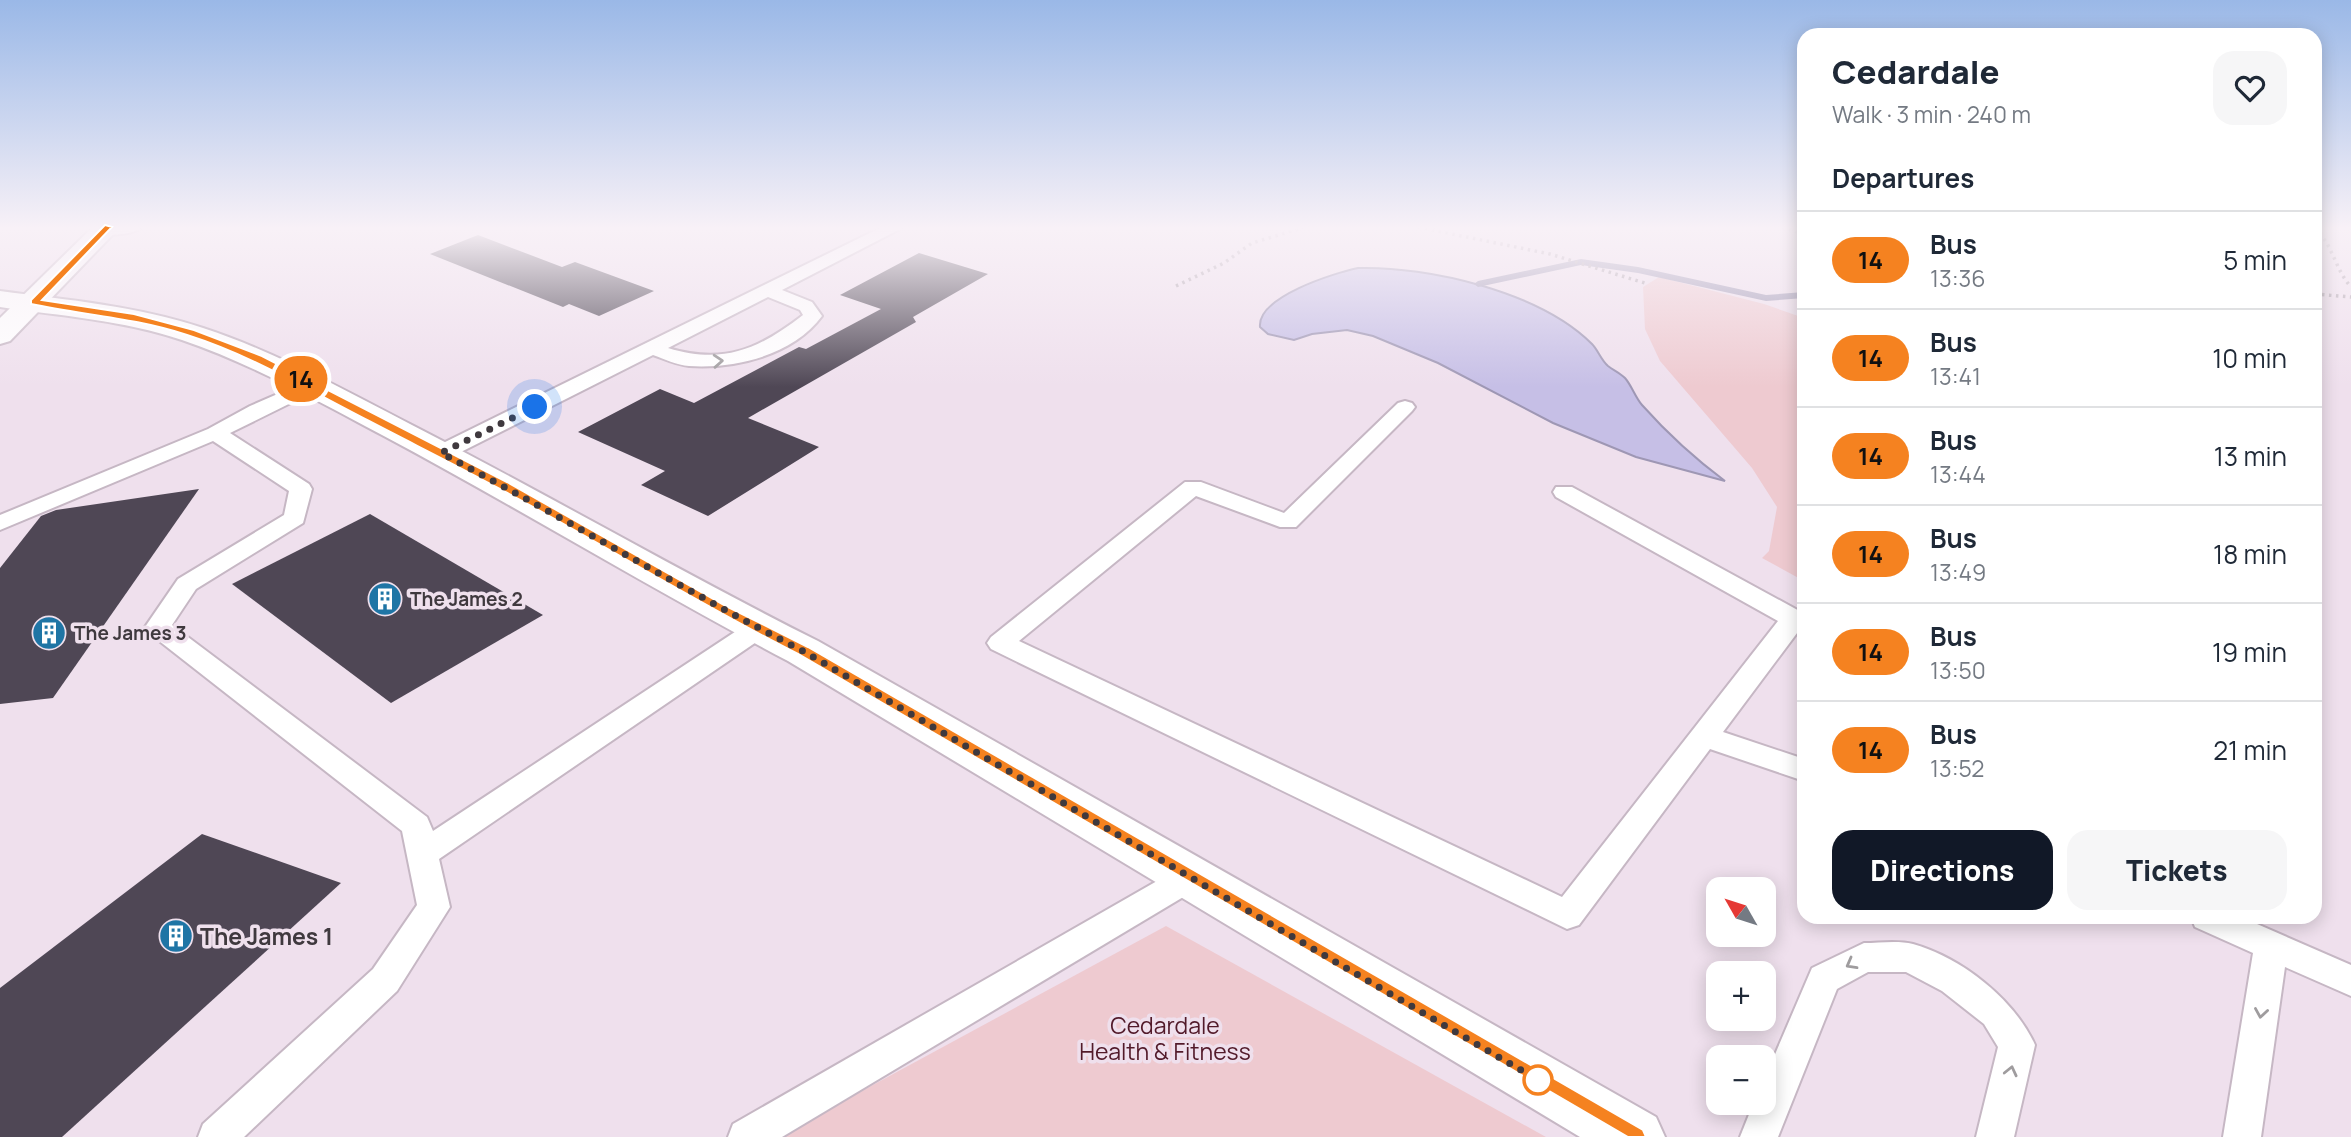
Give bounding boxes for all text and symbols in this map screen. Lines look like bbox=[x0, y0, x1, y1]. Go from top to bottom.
text: Cedardale bbox=[1832, 49, 2000, 94]
button: heart bbox=[2213, 51, 2287, 125]
text: Walk · 3 min · 240 m bbox=[1832, 98, 2031, 130]
text: Departures bbox=[1832, 160, 1974, 196]
text: Bus bbox=[1930, 226, 1977, 262]
text: 5 min bbox=[2223, 242, 2287, 278]
text: 14 bbox=[1858, 243, 1883, 276]
text: 13:36 bbox=[1930, 262, 1986, 294]
text: Bus bbox=[1930, 324, 1977, 360]
text: 10 min bbox=[2212, 340, 2287, 376]
text: 14 bbox=[1858, 341, 1883, 374]
one-way arrow bbox=[713, 354, 724, 369]
line badge: 14 bbox=[270, 356, 332, 402]
text: 13:41 bbox=[1930, 360, 1981, 392]
text: 14 bbox=[288, 362, 314, 395]
your location bbox=[517, 389, 552, 424]
text: Bus bbox=[1930, 422, 1977, 458]
text: 13 min bbox=[2214, 438, 2287, 474]
text: 14 bbox=[1858, 439, 1883, 472]
text: 13:44 bbox=[1930, 458, 1986, 490]
text: Bus bbox=[1930, 520, 1977, 556]
text: 18 min bbox=[2213, 536, 2287, 572]
text: 14 bbox=[1858, 537, 1883, 570]
text: 13:49 bbox=[1930, 556, 1986, 588]
building icon: The James 2 bbox=[366, 580, 404, 618]
place label: The James 2 bbox=[410, 586, 523, 612]
building icon: The James 3 bbox=[30, 614, 68, 652]
text: Bus bbox=[1930, 618, 1977, 654]
place label: The James 3 bbox=[74, 620, 187, 646]
text: 19 min bbox=[2212, 634, 2287, 670]
text: 14 bbox=[1858, 635, 1883, 668]
text: 13:50 bbox=[1930, 654, 1986, 686]
text: Bus bbox=[1930, 716, 1977, 752]
text: 21 min bbox=[2213, 732, 2287, 768]
text: 14 bbox=[1858, 733, 1883, 766]
text: 13:52 bbox=[1930, 752, 1984, 784]
button: Directions bbox=[1832, 830, 2053, 910]
button: Tickets bbox=[2067, 830, 2287, 910]
north arrow bbox=[1706, 877, 1776, 947]
map controls bbox=[1706, 877, 1776, 1115]
building icon: The James 1 bbox=[157, 917, 195, 955]
place label: The James 1 bbox=[200, 920, 333, 952]
one-way arrow bbox=[1846, 956, 1859, 969]
button: + bbox=[1706, 961, 1776, 1031]
one-way arrow bbox=[2254, 1007, 2269, 1019]
park label: Cedardale Health & Fitness bbox=[1079, 1009, 1251, 1067]
button: − bbox=[1706, 1045, 1776, 1115]
unlabelled marker bbox=[1523, 1065, 1553, 1095]
one-way arrow bbox=[2002, 1065, 2017, 1077]

